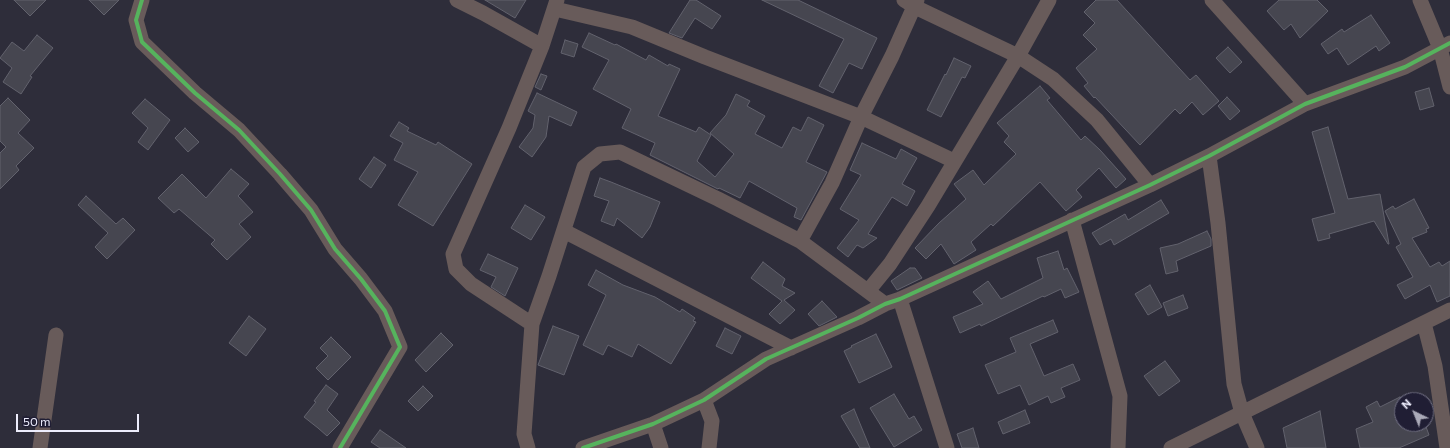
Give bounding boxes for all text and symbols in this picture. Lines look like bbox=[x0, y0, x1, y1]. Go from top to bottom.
north arrow bbox=[1394, 392, 1434, 432]
text: N bbox=[1399, 396, 1414, 411]
scale bar bbox=[18, 406, 141, 432]
text: 50 m bbox=[23, 414, 51, 428]

